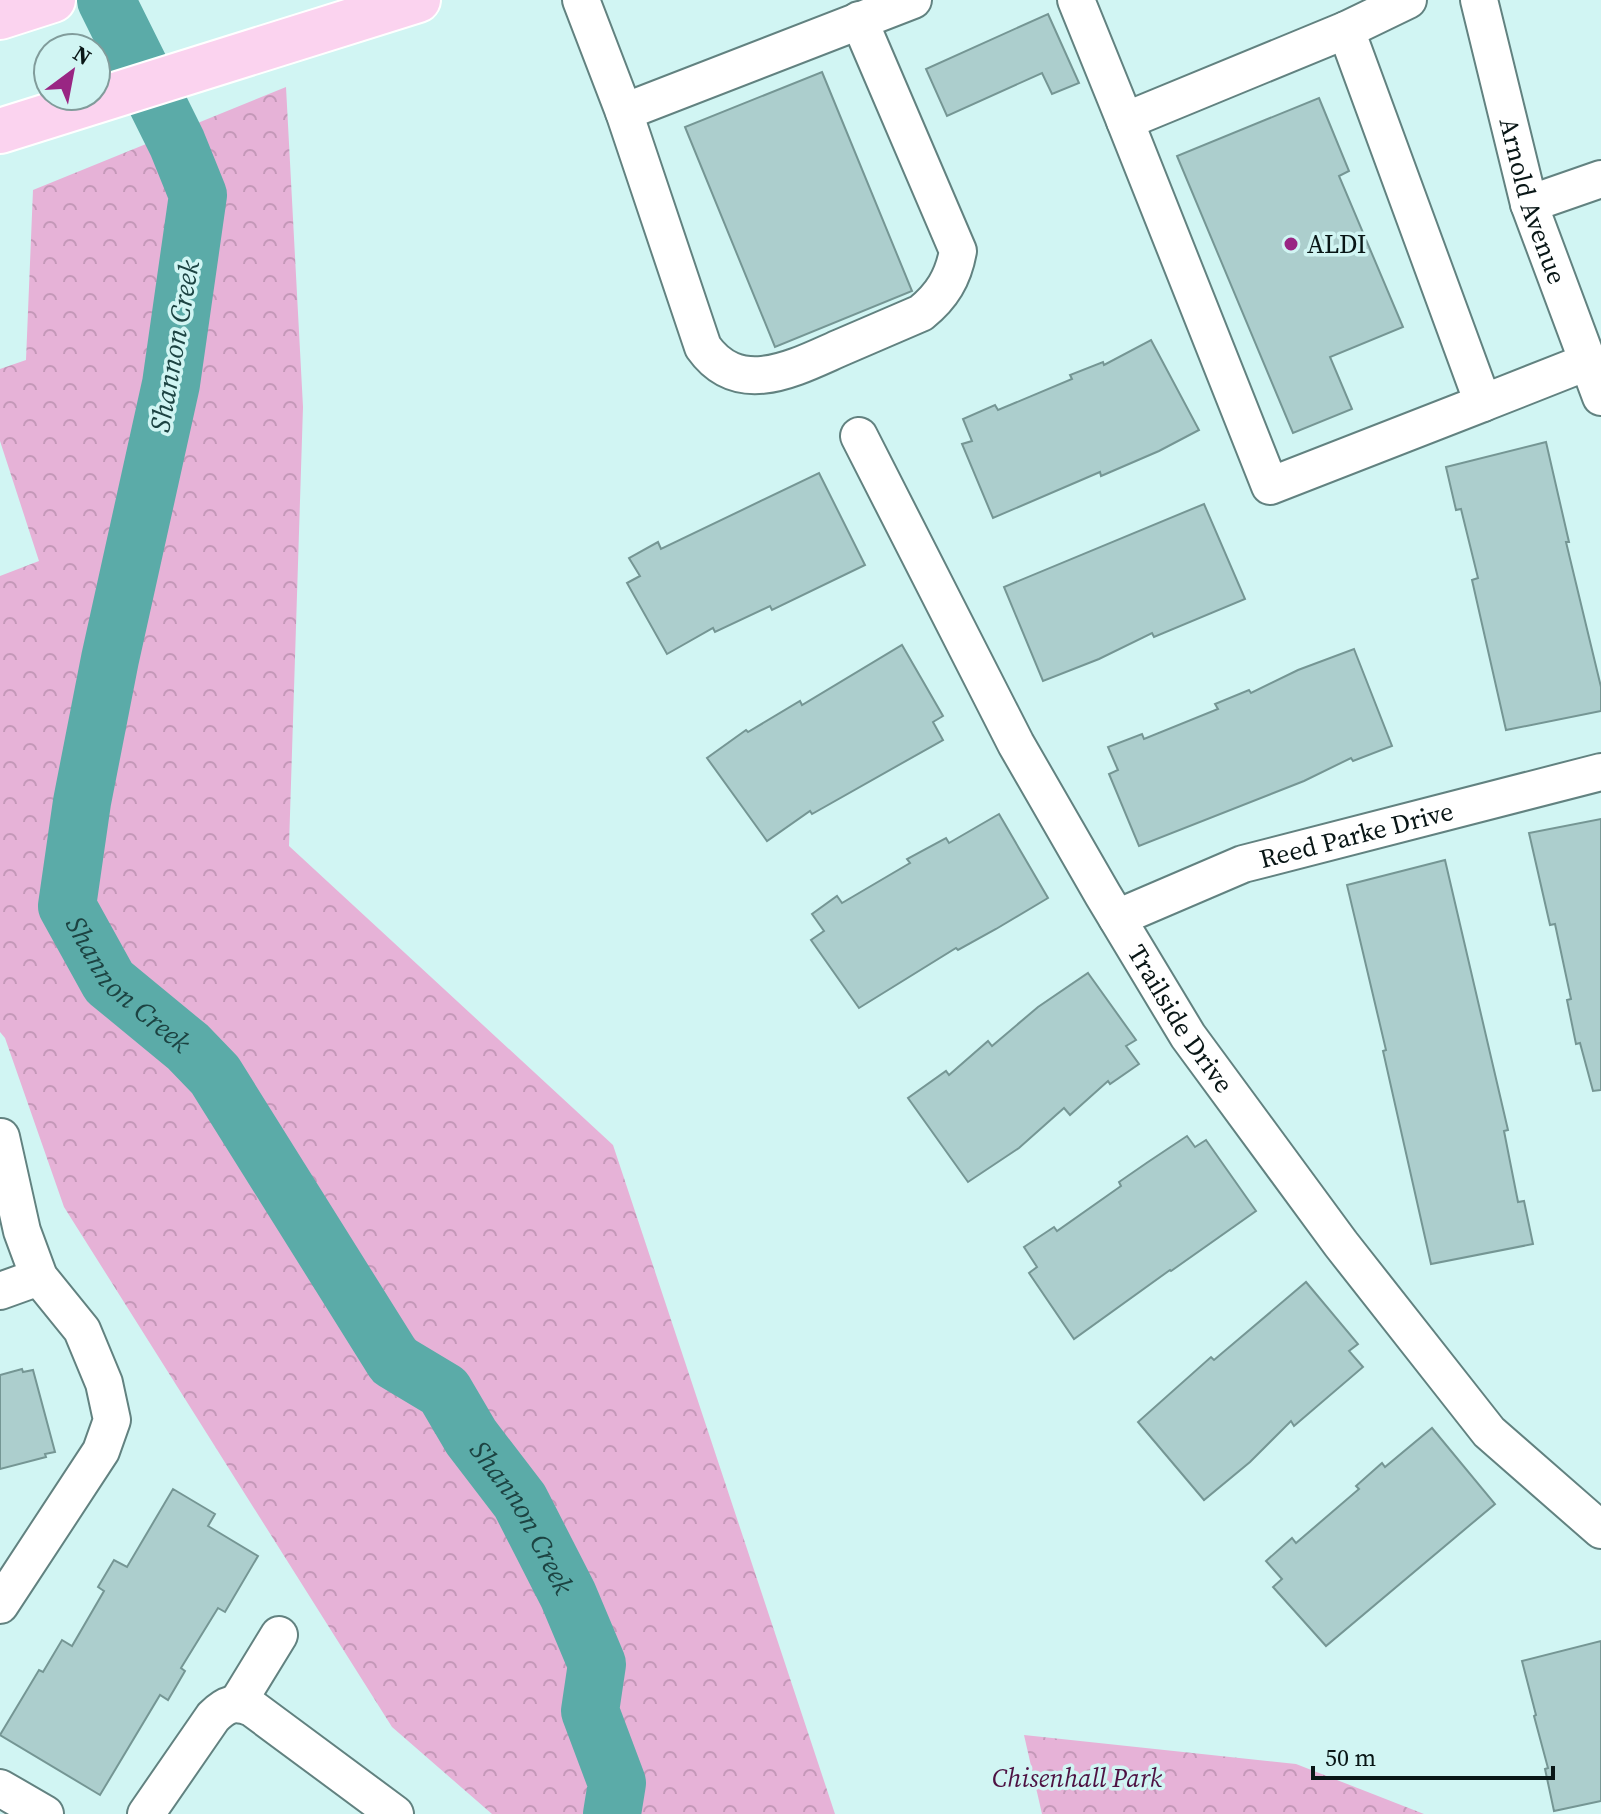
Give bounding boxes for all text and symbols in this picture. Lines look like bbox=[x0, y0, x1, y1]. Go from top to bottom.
north arrow bbox=[32, 32, 112, 112]
text: N bbox=[68, 38, 97, 72]
street label: Arnold Avenue bbox=[1491, 114, 1575, 289]
place label: ALDI bbox=[1307, 226, 1366, 262]
marker: ALDI bbox=[1282, 235, 1300, 253]
water label: Shannon Creek bbox=[140, 256, 208, 435]
street label: Reed Parke Drive bbox=[1255, 793, 1457, 877]
water label: Shannon Creek bbox=[57, 909, 200, 1061]
street label: Trailside Drive bbox=[1119, 938, 1242, 1100]
water label: Shannon Creek bbox=[461, 1432, 584, 1601]
scale bar bbox=[1313, 1730, 1553, 1780]
text: 50 m bbox=[1325, 1741, 1376, 1774]
park label: Chisenhall Park bbox=[992, 1760, 1163, 1796]

